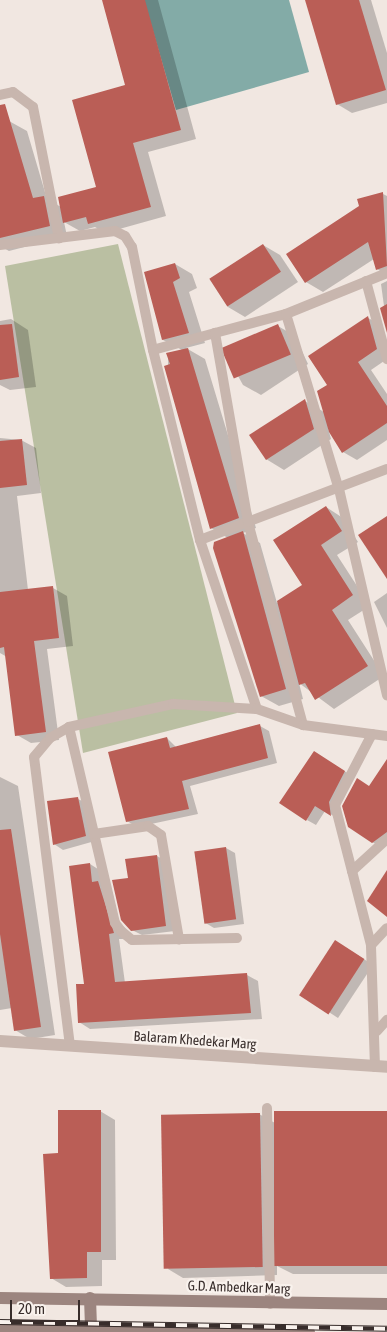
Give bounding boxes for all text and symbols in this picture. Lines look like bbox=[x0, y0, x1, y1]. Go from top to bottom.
street label: Balaram Khedekar Marg bbox=[133, 1027, 257, 1053]
street label: G.D. Ambedkar Marg bbox=[187, 1277, 291, 1297]
scale bar bbox=[12, 1290, 82, 1322]
text: 20 m bbox=[18, 1300, 45, 1317]

